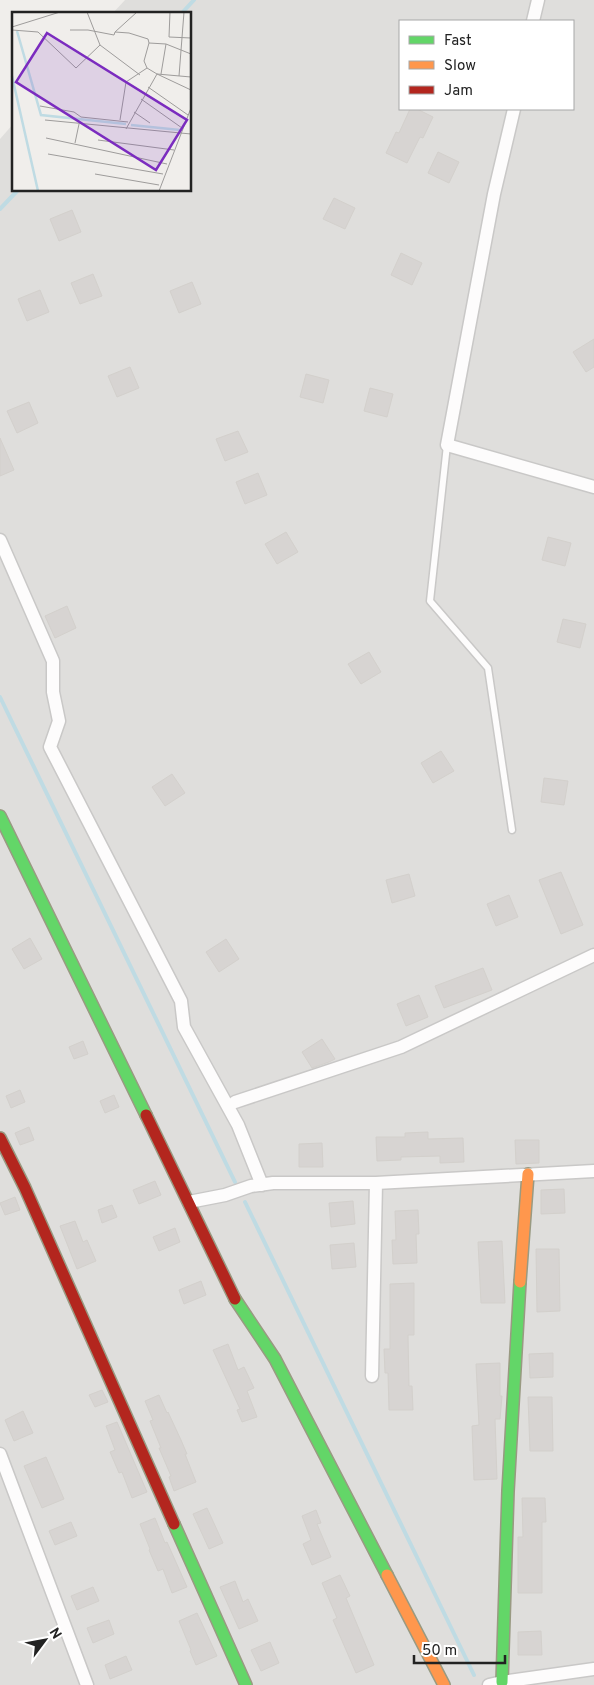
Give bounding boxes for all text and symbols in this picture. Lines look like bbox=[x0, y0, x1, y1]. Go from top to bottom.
inset map bbox=[12, 12, 191, 191]
legend bbox=[399, 20, 574, 110]
text: Fast bbox=[444, 32, 472, 51]
text: Slow bbox=[444, 57, 476, 76]
text: Jam bbox=[444, 82, 473, 101]
north arrow bbox=[20, 1615, 70, 1665]
text: N bbox=[45, 1625, 65, 1643]
scale bar bbox=[414, 1632, 505, 1664]
text: 50 m bbox=[422, 1642, 457, 1661]

